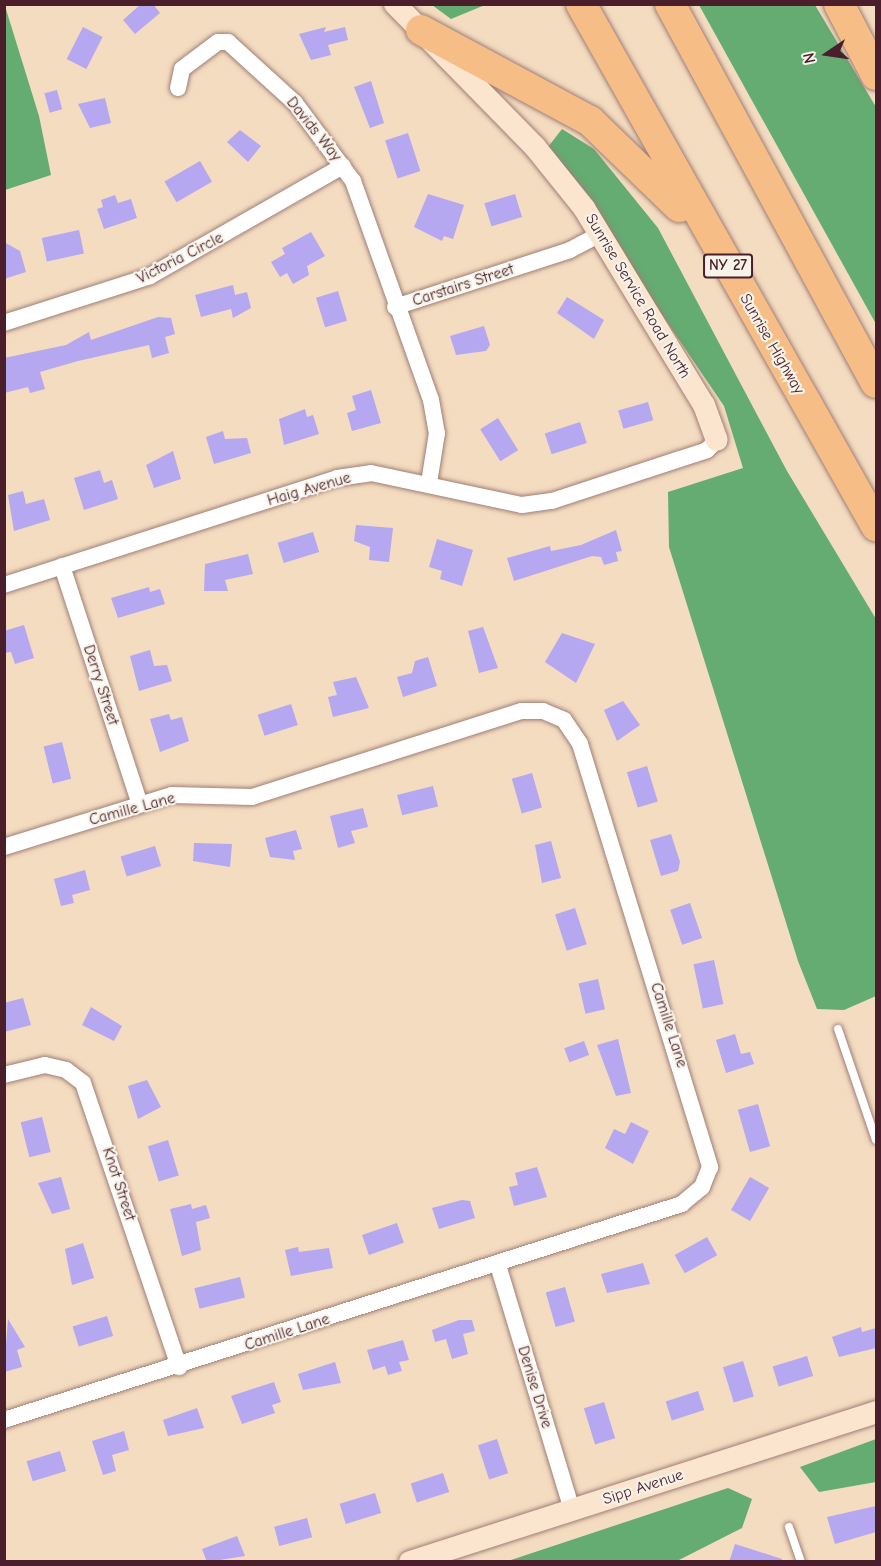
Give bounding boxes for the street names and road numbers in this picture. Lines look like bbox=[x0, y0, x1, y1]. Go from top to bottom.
street label: Davids Way bbox=[282, 93, 346, 165]
street label: Sunrise Service Road North bbox=[581, 210, 695, 382]
street label: Victoria Circle bbox=[133, 228, 227, 288]
road number: NY 27 bbox=[702, 254, 754, 278]
street label: Carstairs Street bbox=[410, 260, 516, 310]
street label: Sunrise Highway bbox=[735, 290, 809, 398]
street label: Haig Avenue bbox=[265, 468, 353, 510]
street label: Derry Street bbox=[79, 642, 123, 728]
street label: Camille Lane bbox=[87, 788, 177, 830]
street label: Camille Lane bbox=[646, 980, 692, 1070]
street label: Knot Street bbox=[98, 1145, 140, 1223]
street label: Camille Lane bbox=[242, 1309, 332, 1355]
street label: Denise Drive bbox=[513, 1344, 557, 1430]
street label: Sipp Avenue bbox=[600, 1465, 686, 1509]

